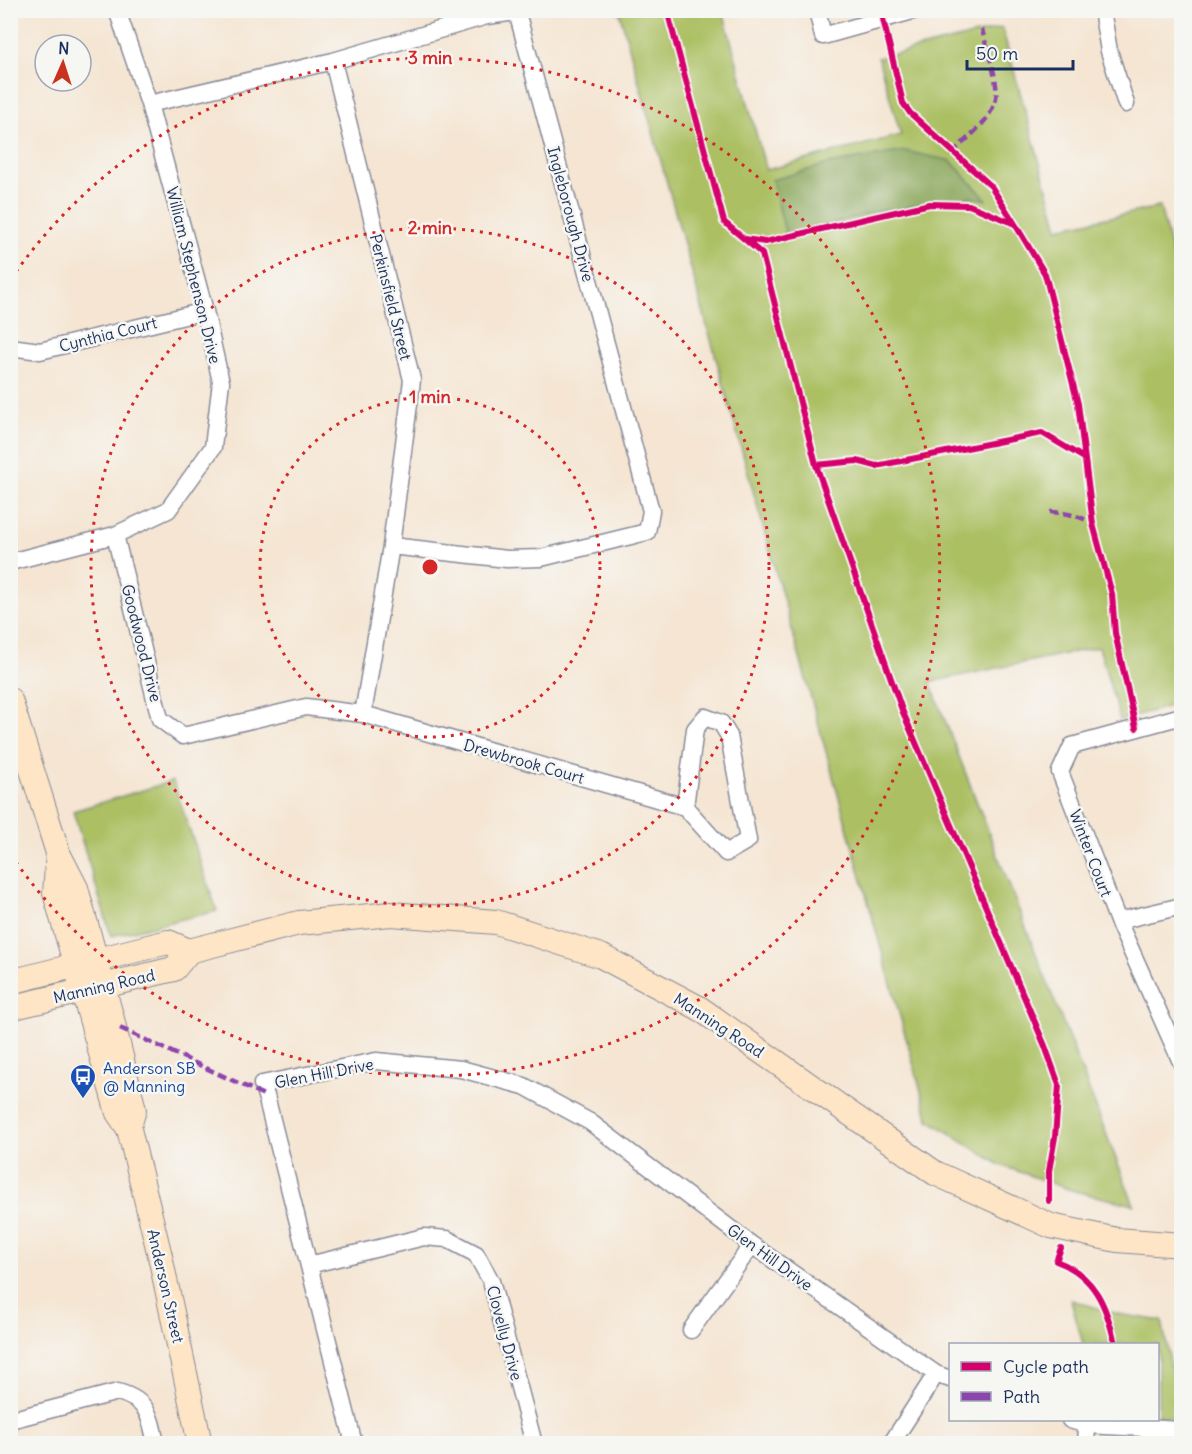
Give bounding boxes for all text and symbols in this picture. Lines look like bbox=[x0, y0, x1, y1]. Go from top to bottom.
north arrow bbox=[33, 33, 93, 93]
scale bar bbox=[967, 33, 1074, 71]
text: N bbox=[58, 38, 70, 58]
text: 50 m bbox=[976, 42, 1018, 65]
text: 3 min bbox=[408, 46, 453, 69]
street label: Ingleborough Drive bbox=[543, 144, 599, 284]
street label: William Stephenson Drive bbox=[162, 184, 226, 366]
text: 2 min bbox=[408, 216, 453, 239]
street label: Perkinsfield Street bbox=[366, 232, 416, 363]
street label: Cynthia Court bbox=[57, 312, 160, 356]
text: 1 min bbox=[409, 385, 451, 408]
centre of rings bbox=[420, 557, 440, 577]
street label: Goodwood Drive bbox=[118, 582, 166, 704]
street label: Drewbrook Court bbox=[461, 734, 587, 788]
street label: Winter Court bbox=[1065, 806, 1117, 900]
street label: Manning Road bbox=[51, 965, 157, 1007]
street label: Manning Road bbox=[670, 988, 768, 1062]
street label: Glen Hill Drive bbox=[273, 1054, 375, 1092]
place label: Anderson SB @ Manning bbox=[103, 1058, 196, 1096]
bus stop icon: Anderson SB @ Manning bbox=[68, 1062, 98, 1100]
street label: Glen Hill Drive bbox=[723, 1219, 817, 1295]
street label: Anderson Street bbox=[143, 1227, 189, 1345]
street label: Clovelly Drive bbox=[483, 1283, 527, 1383]
legend bbox=[949, 1343, 1159, 1421]
text: Cycle path bbox=[1003, 1355, 1089, 1378]
text: Path bbox=[1003, 1385, 1040, 1408]

